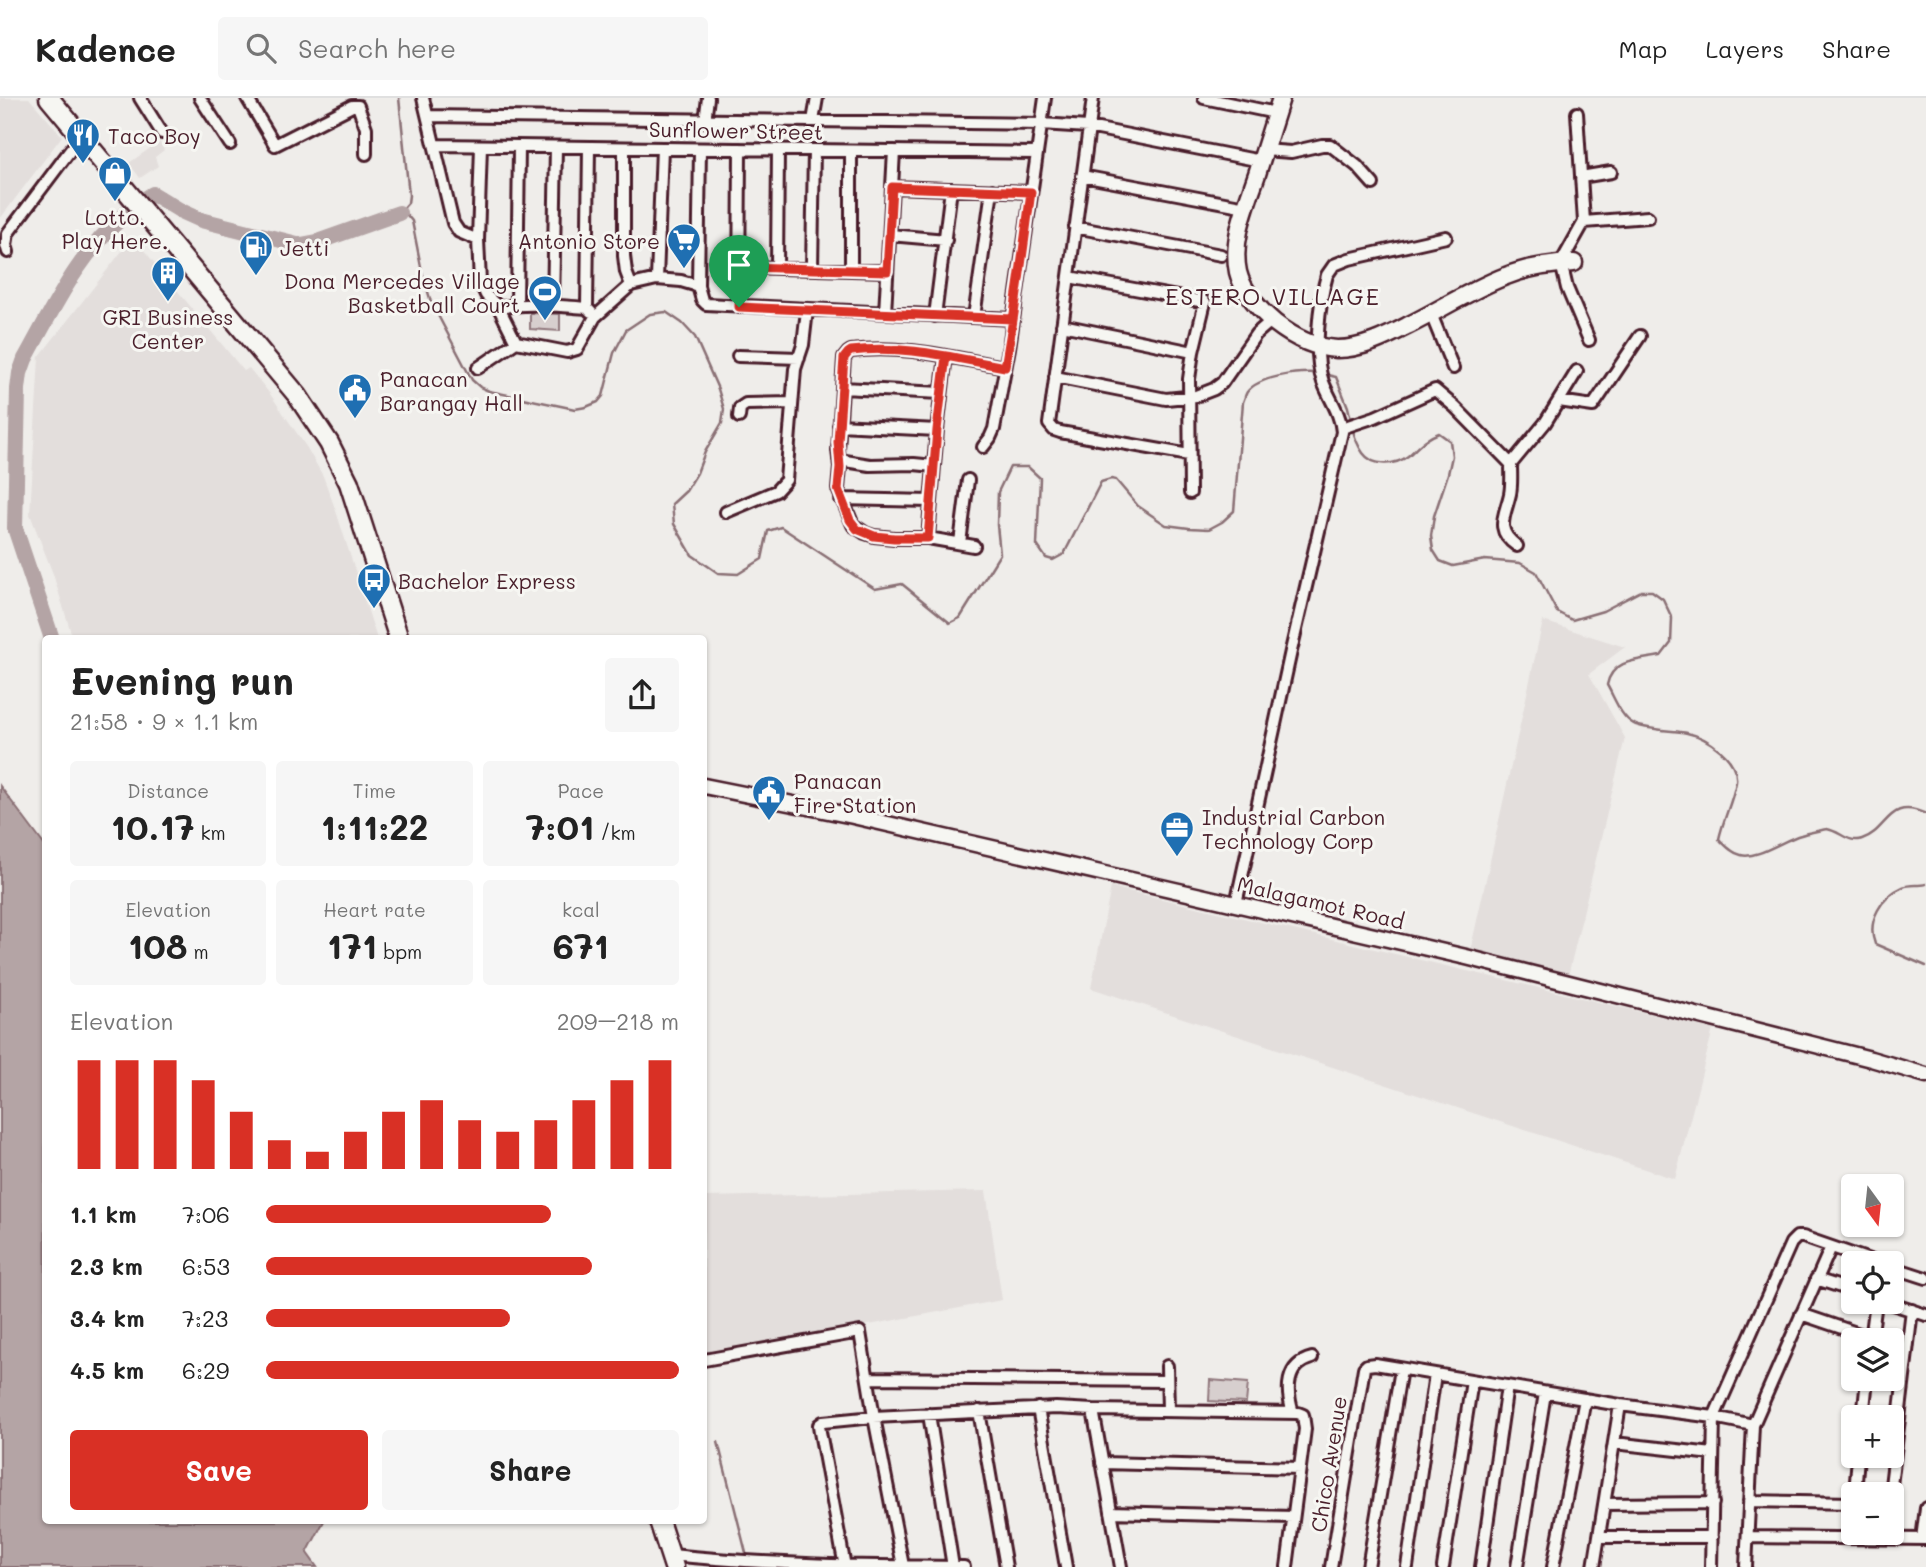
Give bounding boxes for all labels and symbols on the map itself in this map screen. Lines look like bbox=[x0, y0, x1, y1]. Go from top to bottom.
street label: Sunflower Street bbox=[649, 115, 823, 145]
restaurant icon: Taco Boy bbox=[64, 116, 102, 165]
place label: Taco Boy bbox=[108, 122, 201, 149]
shop icon: Lotto. Play Here. bbox=[96, 154, 134, 203]
place label: Lotto. Play Here. bbox=[62, 203, 168, 254]
supermarket icon: Antonio Store bbox=[665, 221, 703, 270]
place label: Antonio Store bbox=[518, 227, 660, 254]
fuel station icon: Jetti bbox=[237, 228, 275, 277]
place label: Jetti bbox=[280, 234, 329, 261]
pin bbox=[709, 235, 769, 307]
building icon: GRI Business Center bbox=[149, 254, 187, 303]
place label: Dona Mercedes Village Basketball Court bbox=[284, 267, 520, 318]
sports icon: Dona Mercedes Village Basketball Court bbox=[526, 273, 564, 322]
district label: ESTERO VILLAGE bbox=[1165, 281, 1381, 311]
place label: GRI Business Center bbox=[102, 303, 234, 354]
place label: Panacan Barangay Hall bbox=[380, 365, 523, 416]
public building icon: Panacan Barangay Hall bbox=[336, 371, 374, 420]
bus stop icon: Bachelor Express bbox=[355, 561, 393, 610]
place label: Bachelor Express bbox=[398, 567, 576, 594]
place label: Panacan Fire Station bbox=[794, 767, 916, 818]
public building icon: Panacan Fire Station bbox=[750, 773, 788, 822]
place label: Industrial Carbon Technology Corp bbox=[1202, 803, 1385, 854]
office icon: Industrial Carbon Technology Corp bbox=[1158, 809, 1196, 858]
street label: Malagamot Road bbox=[1235, 870, 1407, 934]
north arrow bbox=[1841, 1174, 1904, 1237]
street label: Chico Avenue bbox=[1304, 1394, 1352, 1534]

